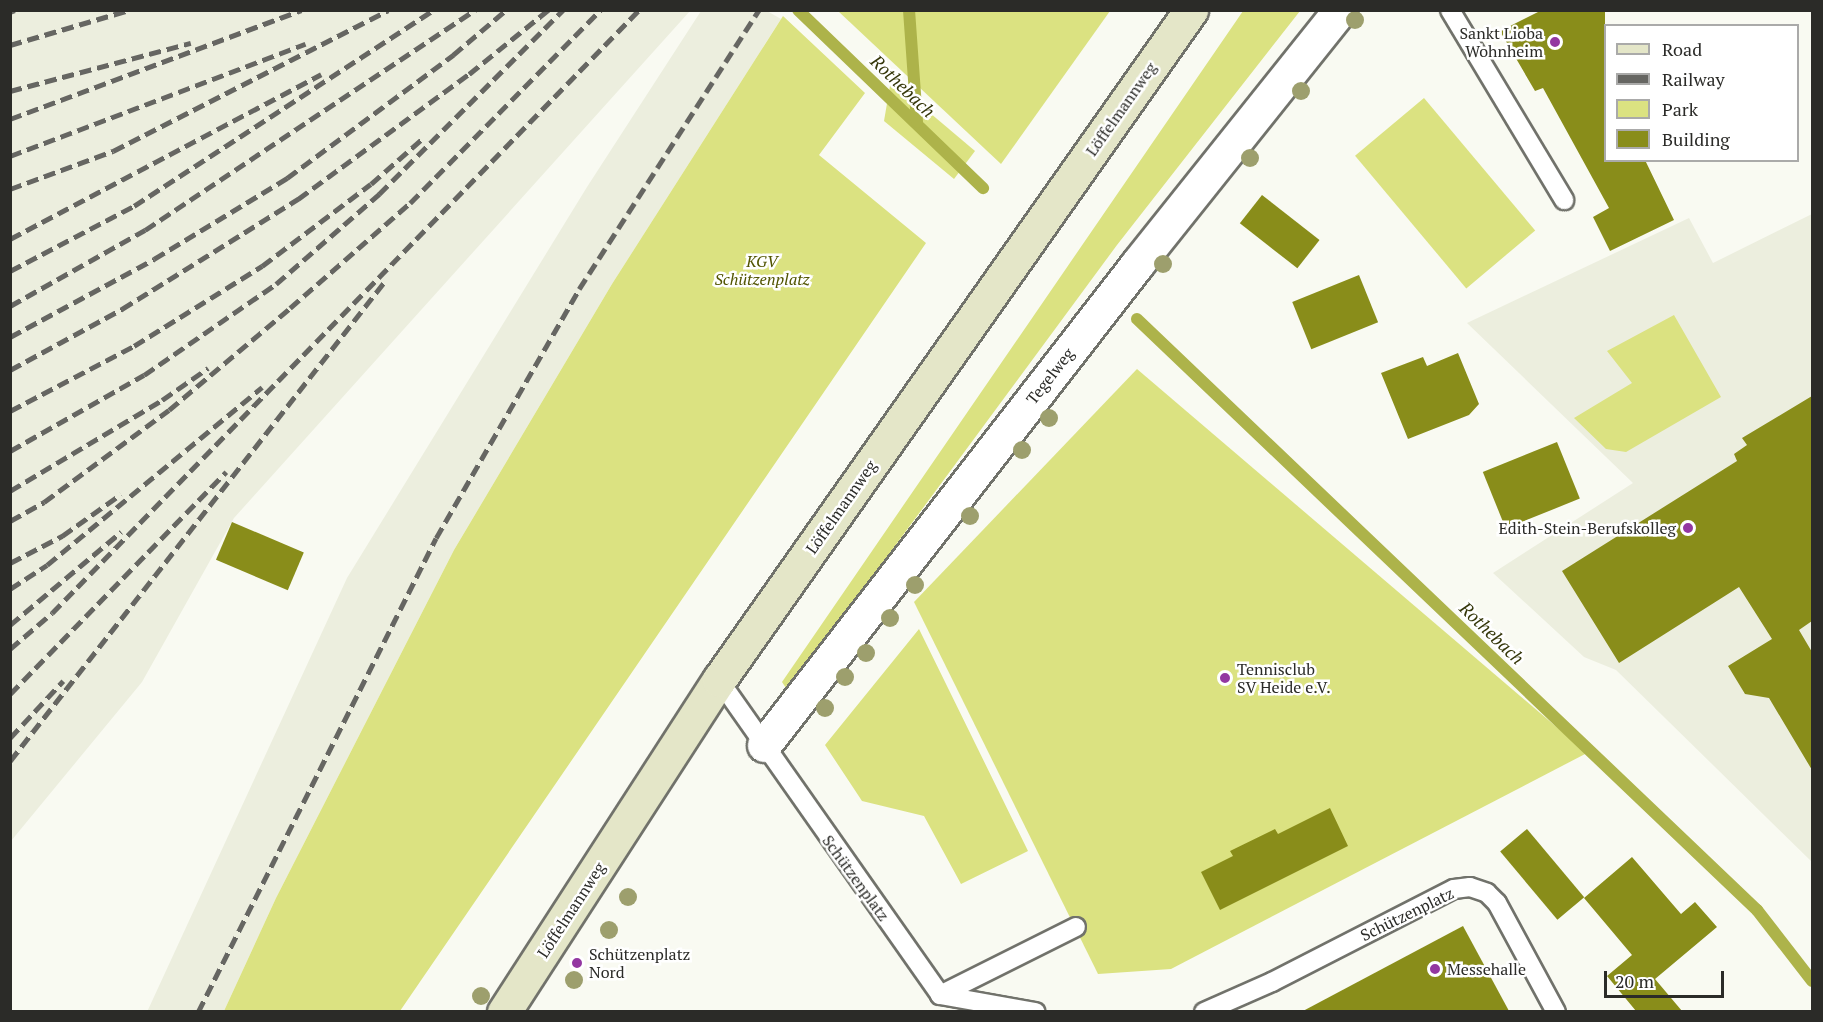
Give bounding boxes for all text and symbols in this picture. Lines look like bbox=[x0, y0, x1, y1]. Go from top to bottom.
place label: Sankt Lioba Wohnheim bbox=[1460, 23, 1543, 61]
legend bbox=[1604, 24, 1799, 162]
marker: Sankt Lioba Wohnheim bbox=[1548, 35, 1562, 49]
text: Road bbox=[1662, 37, 1702, 61]
water label: Rothebach bbox=[866, 50, 940, 122]
street label: Löffelmannweg bbox=[1082, 58, 1160, 160]
text: Railway bbox=[1662, 67, 1725, 91]
text: Park bbox=[1662, 97, 1698, 121]
text: Building bbox=[1662, 127, 1730, 151]
park label: KGV Schützenplatz bbox=[714, 251, 810, 289]
street label: Tegelweg bbox=[1022, 344, 1078, 408]
street label: Löffelmannweg bbox=[802, 456, 880, 558]
place label: Edith-Stein-Berufskolleg bbox=[1499, 518, 1676, 538]
marker: Edith-Stein-Berufskolleg bbox=[1681, 521, 1695, 535]
water label: Rothebach bbox=[1455, 597, 1529, 669]
place label: Tennisclub SV Heide e.V. bbox=[1237, 659, 1331, 697]
marker: Tennisclub SV Heide e.V. bbox=[1218, 671, 1232, 685]
street label: Schützenplatz bbox=[818, 831, 894, 925]
street label: Löffelmannweg bbox=[533, 859, 609, 961]
street label: Schützenplatz bbox=[1357, 883, 1457, 945]
place label: Schützenplatz Nord bbox=[589, 944, 690, 982]
marker: Schützenplatz Nord bbox=[570, 956, 584, 970]
place label: Messehalle bbox=[1447, 959, 1526, 979]
scale bar bbox=[1607, 959, 1727, 997]
marker: Messehalle bbox=[1428, 962, 1442, 976]
text: 20 m bbox=[1615, 969, 1654, 993]

